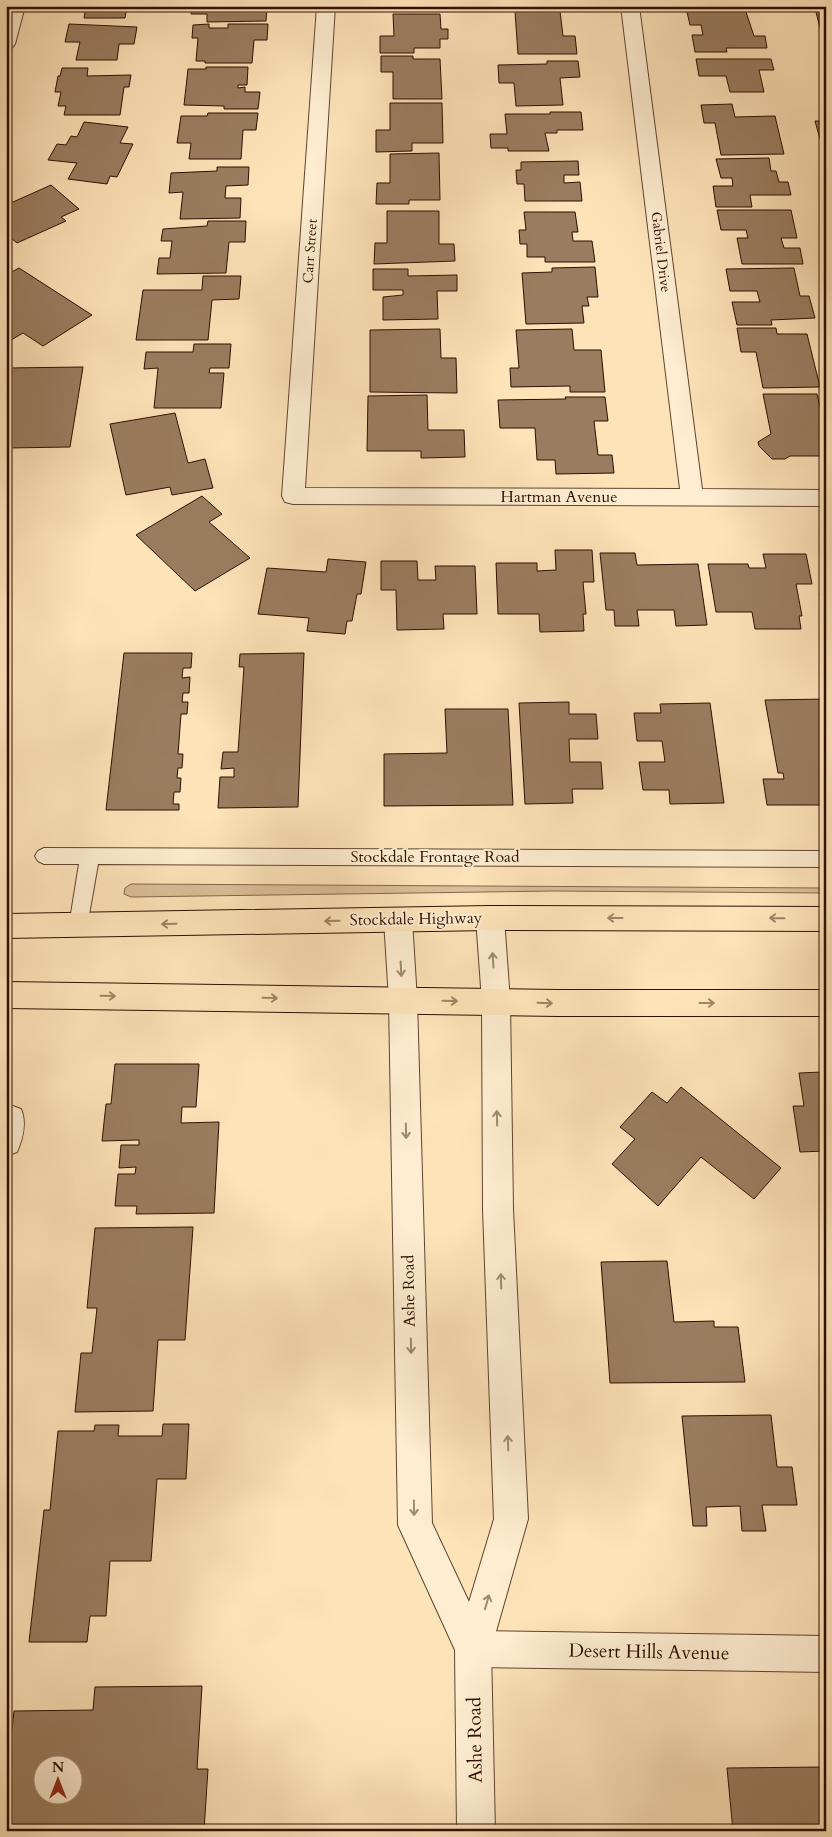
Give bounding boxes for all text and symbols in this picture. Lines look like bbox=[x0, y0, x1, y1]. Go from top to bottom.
street label: Gabriel Drive bbox=[647, 211, 675, 293]
street label: Carr Street bbox=[298, 218, 322, 284]
street label: Hartman Avenue bbox=[501, 486, 617, 508]
street label: Stockdale Frontage Road bbox=[351, 846, 520, 868]
street label: Stockdale Highway bbox=[350, 907, 483, 931]
one-way arrow bbox=[607, 913, 623, 923]
one-way arrow bbox=[769, 914, 785, 923]
one-way arrow bbox=[324, 916, 340, 926]
one-way arrow bbox=[162, 919, 178, 929]
one-way arrow bbox=[488, 952, 498, 968]
one-way arrow bbox=[396, 960, 405, 976]
one-way arrow bbox=[100, 991, 116, 1001]
one-way arrow bbox=[262, 994, 278, 1003]
one-way arrow bbox=[442, 996, 458, 1006]
one-way arrow bbox=[536, 998, 552, 1007]
one-way arrow bbox=[698, 998, 715, 1008]
one-way arrow bbox=[492, 1111, 502, 1127]
one-way arrow bbox=[401, 1122, 411, 1139]
street label: Ashe Road bbox=[397, 1254, 421, 1327]
one-way arrow bbox=[497, 1273, 506, 1289]
one-way arrow bbox=[406, 1338, 415, 1354]
one-way arrow bbox=[504, 1435, 513, 1451]
one-way arrow bbox=[409, 1500, 419, 1516]
one-way arrow bbox=[482, 1594, 492, 1610]
street label: Desert Hills Avenue bbox=[568, 1638, 730, 1666]
street label: Ashe Road bbox=[461, 1697, 489, 1783]
north arrow bbox=[32, 1754, 82, 1804]
text: N bbox=[52, 1758, 64, 1777]

